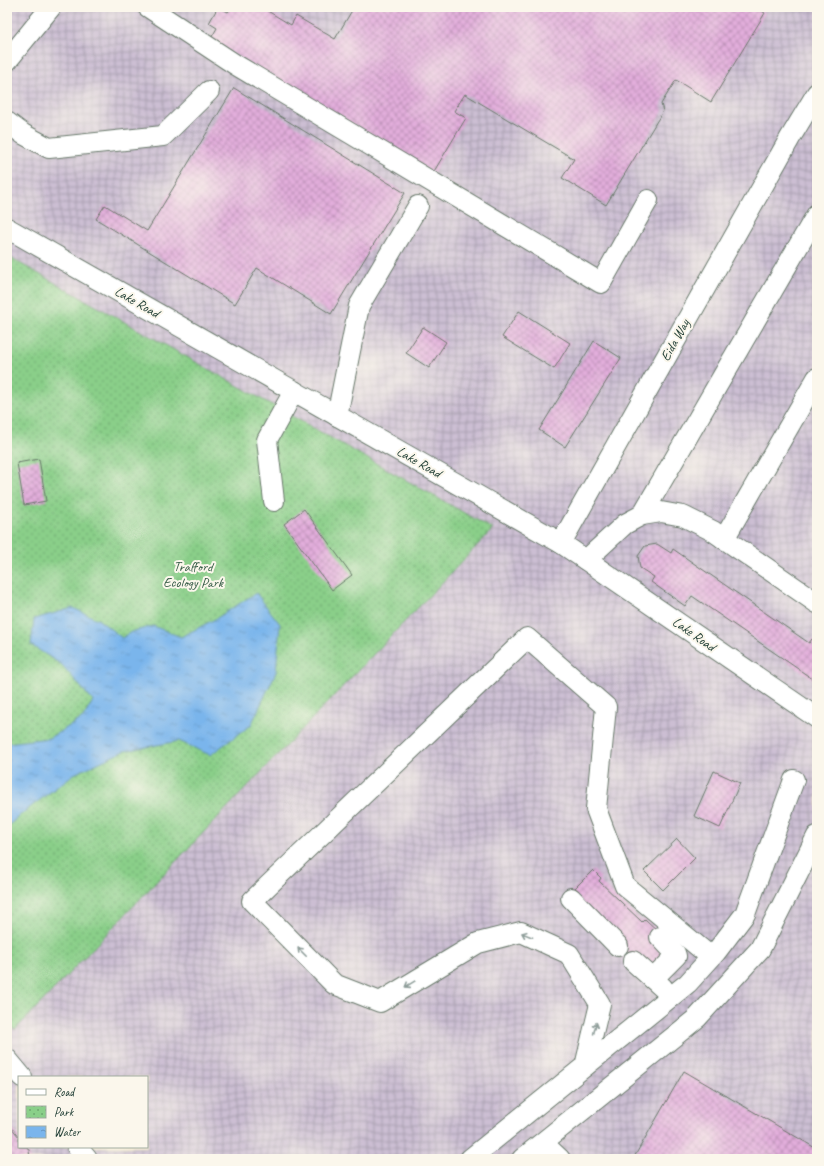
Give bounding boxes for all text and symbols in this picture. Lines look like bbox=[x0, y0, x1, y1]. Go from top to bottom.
street label: Lake Road bbox=[112, 282, 164, 323]
street label: Eida Way bbox=[657, 315, 694, 364]
street label: Lake Road bbox=[394, 442, 446, 483]
park label: Trafford Ecology Park bbox=[163, 558, 224, 591]
street label: Lake Road bbox=[669, 613, 721, 656]
one-way arrow bbox=[521, 931, 533, 939]
one-way arrow bbox=[297, 947, 307, 957]
one-way arrow bbox=[404, 981, 416, 989]
one-way arrow bbox=[591, 1022, 599, 1035]
legend bbox=[18, 1076, 148, 1148]
text: Road bbox=[54, 1084, 76, 1100]
text: Park bbox=[54, 1104, 75, 1120]
text: Water bbox=[54, 1124, 82, 1140]

